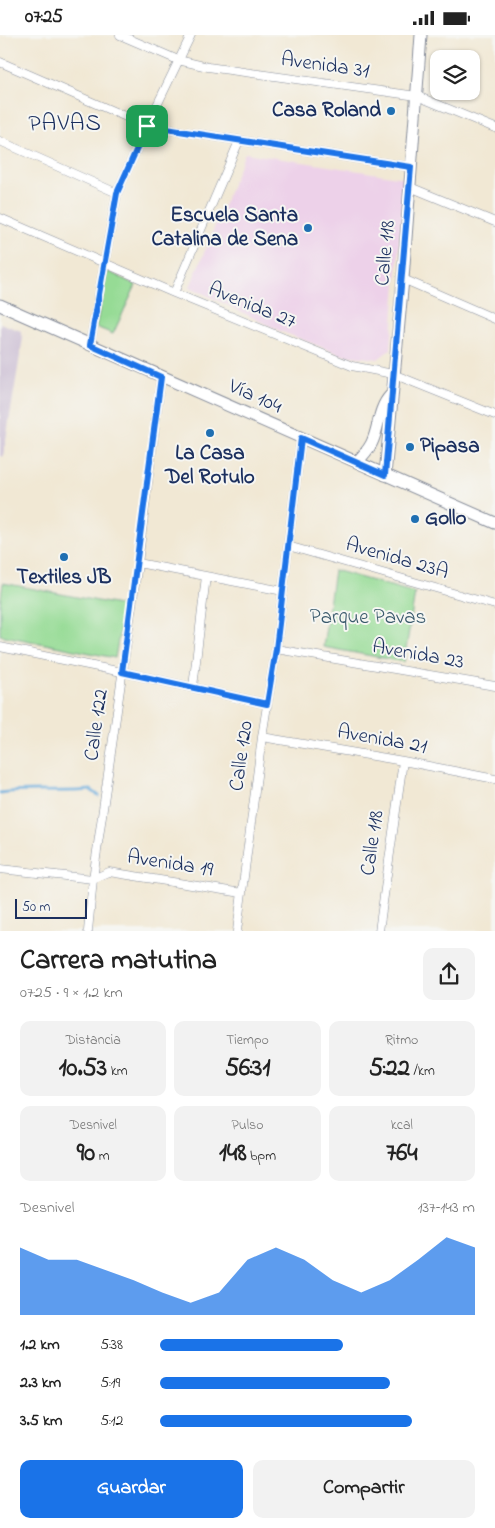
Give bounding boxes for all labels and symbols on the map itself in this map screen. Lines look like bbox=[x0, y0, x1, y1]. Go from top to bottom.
street label: Avenida 31 bbox=[279, 45, 371, 87]
place label: Casa Roland bbox=[272, 96, 381, 126]
pin bbox=[126, 105, 168, 147]
marker: Casa Roland bbox=[385, 105, 397, 117]
district label: PAVAS bbox=[28, 107, 102, 142]
place label: Escuela Santa Catalina de Sena bbox=[151, 201, 298, 255]
street label: Calle 118 bbox=[368, 219, 404, 287]
marker: Escuela Santa Catalina de Sena bbox=[302, 222, 314, 234]
street label: Avenida 27 bbox=[203, 275, 301, 337]
street label: Vía 104 bbox=[223, 372, 287, 422]
marker: La Casa Del Rotulo bbox=[204, 427, 216, 439]
place label: Pipasa bbox=[420, 432, 479, 462]
place label: La Casa Del Rotulo bbox=[164, 439, 255, 493]
marker: Pipasa bbox=[404, 441, 416, 453]
place label: Gollo bbox=[425, 504, 467, 534]
marker: Gollo bbox=[409, 513, 421, 525]
street label: Avenida 23A bbox=[342, 530, 452, 588]
marker: Textiles JB bbox=[58, 551, 70, 563]
place label: Textiles JB bbox=[17, 563, 111, 593]
park label: Parque Pavas bbox=[310, 603, 426, 633]
street label: Avenida 23 bbox=[370, 632, 466, 678]
street label: Calle 122 bbox=[77, 687, 117, 763]
street label: Avenida 21 bbox=[335, 717, 430, 763]
street label: Calle 120 bbox=[222, 719, 262, 793]
street label: Calle 118 bbox=[354, 808, 392, 878]
street label: Avenida 19 bbox=[125, 842, 216, 886]
scale bar bbox=[15, 896, 88, 919]

